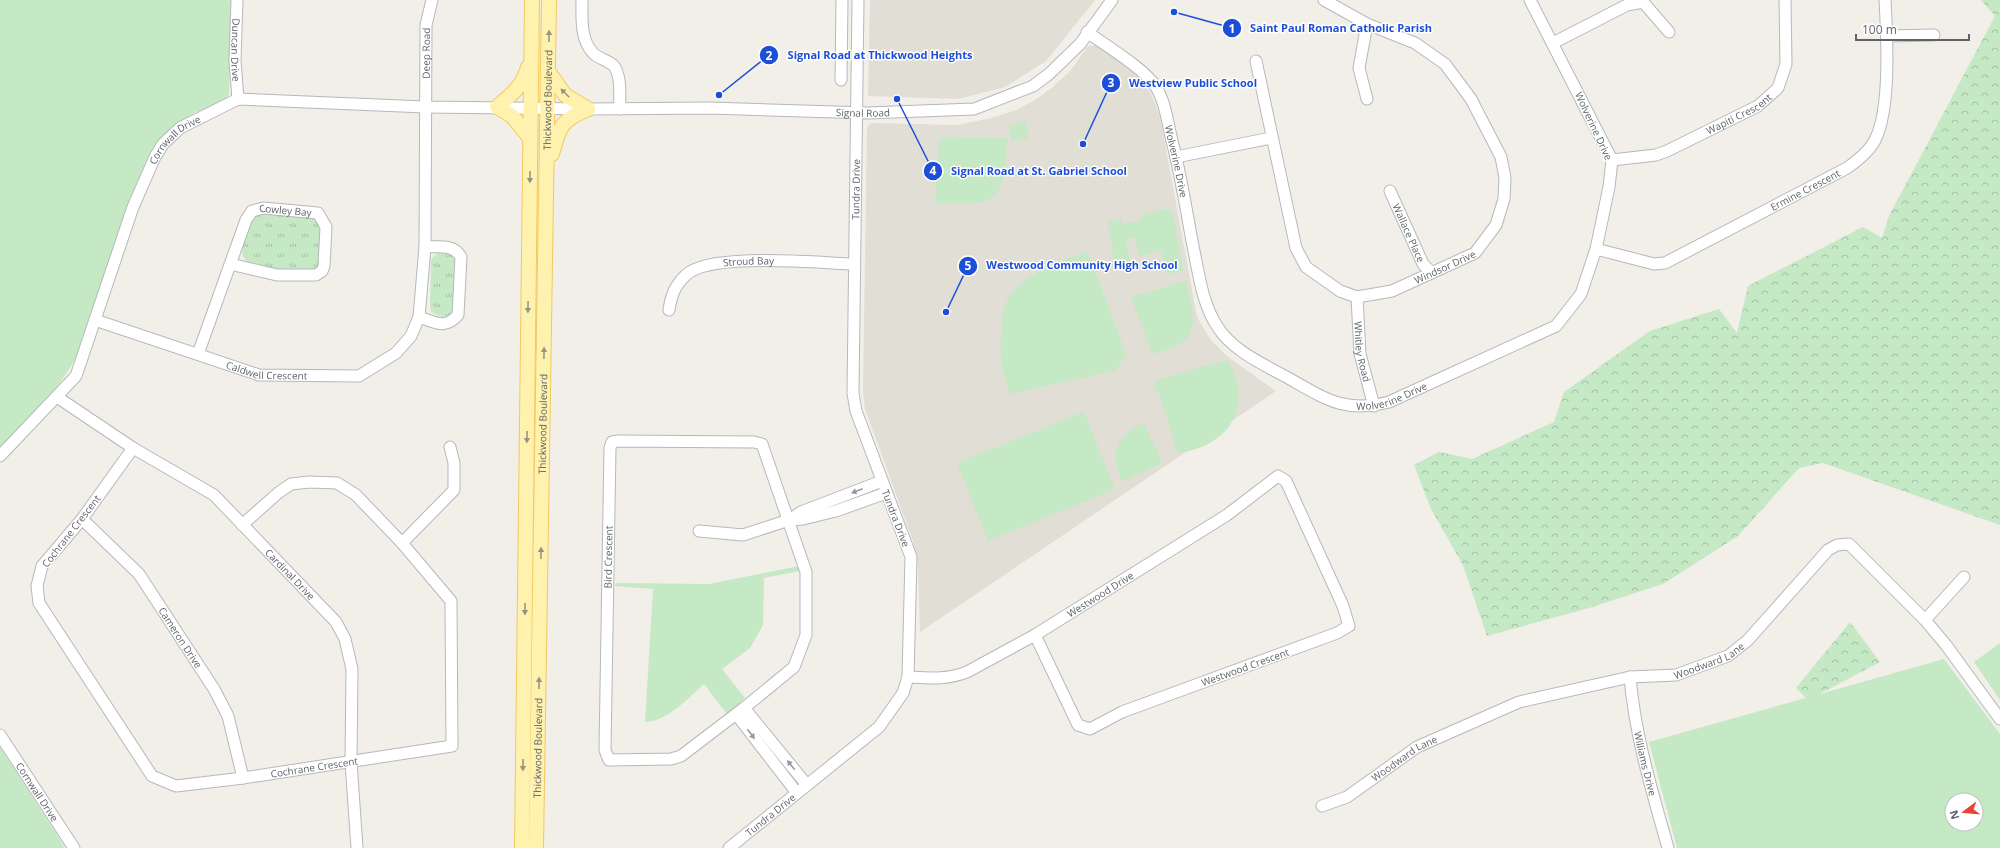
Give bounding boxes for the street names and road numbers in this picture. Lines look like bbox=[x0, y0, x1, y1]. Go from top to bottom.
street label: Duncan Drive bbox=[228, 18, 244, 82]
street label: Deep Road bbox=[419, 27, 433, 79]
street label: Thickwood Boulevard bbox=[540, 50, 555, 150]
street label: Wolverine Drive bbox=[1572, 90, 1616, 163]
street label: Wapiti Crescent bbox=[1704, 90, 1775, 138]
street label: Signal Road bbox=[836, 105, 890, 120]
street label: Cornwall Drive bbox=[146, 112, 203, 167]
street label: Wolverine Drive bbox=[1162, 124, 1191, 199]
street label: Tundra Drive bbox=[848, 159, 863, 220]
street label: Ermine Crescent bbox=[1768, 166, 1843, 214]
street label: Cowley Bay bbox=[257, 201, 313, 219]
street label: Wallace Place bbox=[1390, 201, 1428, 265]
street label: Windsor Drive bbox=[1412, 247, 1478, 287]
street label: Stroud Bay bbox=[722, 253, 775, 270]
street label: Whitley Road bbox=[1351, 321, 1374, 383]
street label: Caldwell Crescent bbox=[224, 357, 308, 382]
street label: Thickwood Boulevard bbox=[535, 374, 550, 474]
street label: Wolverine Drive bbox=[1356, 378, 1430, 413]
street label: Tundra Drive bbox=[879, 487, 914, 549]
street label: Cochrane Crescent bbox=[38, 492, 104, 570]
street label: Bird Crescent bbox=[600, 525, 616, 588]
street label: Cardinal Drive bbox=[262, 546, 318, 603]
street label: Westwood Drive bbox=[1064, 568, 1137, 620]
street label: Cameron Drive bbox=[155, 604, 206, 671]
street label: Woodward Lane bbox=[1672, 639, 1747, 682]
street label: Westwood Crescent bbox=[1199, 644, 1291, 689]
street label: Thickwood Boulevard bbox=[530, 698, 545, 798]
street label: Williams Drive bbox=[1631, 730, 1660, 798]
street label: Woodward Lane bbox=[1368, 732, 1440, 784]
street label: Cochrane Crescent bbox=[270, 753, 359, 781]
street label: Cornwall Drive bbox=[13, 760, 62, 825]
street label: Tundra Drive bbox=[742, 790, 799, 839]

